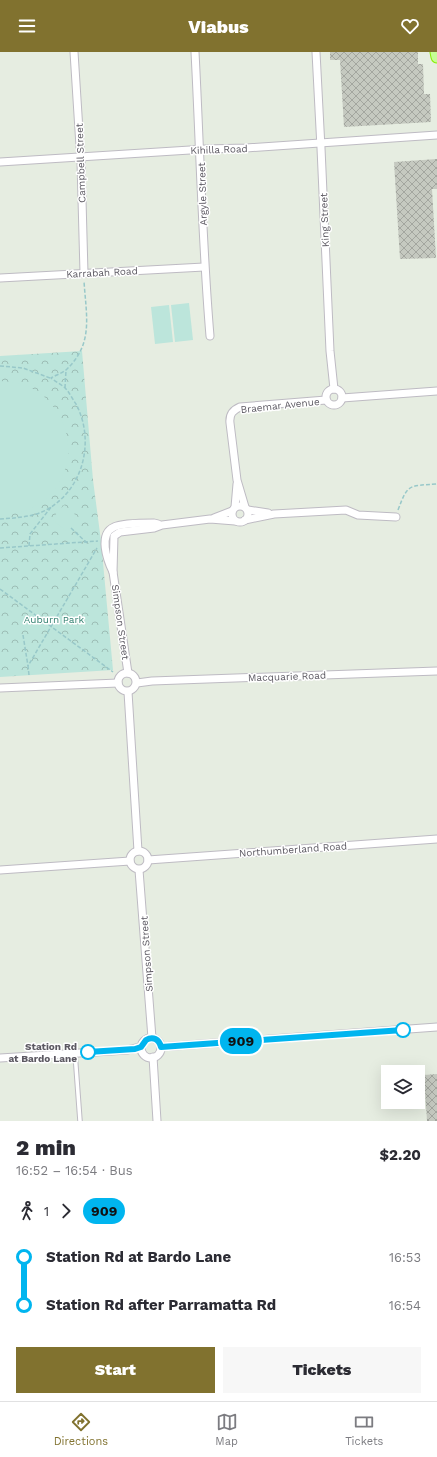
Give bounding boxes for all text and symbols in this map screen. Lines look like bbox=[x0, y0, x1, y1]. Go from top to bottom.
icon: menu bbox=[16, 15, 38, 37]
icon: heart bbox=[399, 15, 421, 37]
text: Viabus bbox=[188, 16, 249, 37]
street label: Campbell Street bbox=[74, 122, 87, 203]
street label: Kihilla Road bbox=[190, 143, 248, 156]
street label: Argyle Street bbox=[196, 161, 209, 226]
street label: King Street bbox=[318, 192, 331, 247]
street label: Karrabah Road bbox=[66, 265, 138, 280]
street label: Braemar Avenue bbox=[240, 396, 320, 415]
street label: Simpson Street bbox=[110, 584, 131, 661]
park label: Auburn Park bbox=[24, 614, 84, 625]
street label: Macquarie Road bbox=[248, 670, 326, 683]
street label: Northumberland Road bbox=[239, 840, 347, 859]
street label: Simpson Street bbox=[138, 915, 155, 992]
unlabelled marker bbox=[395, 1022, 411, 1038]
line badge: 909 bbox=[218, 1028, 264, 1054]
text: 909 bbox=[228, 1033, 254, 1049]
place label: Station Rd at Bardo Lane bbox=[8, 1041, 77, 1064]
marker: Station Rd at Bardo Lane bbox=[80, 1044, 96, 1060]
map controls bbox=[381, 1065, 425, 1109]
button: layers bbox=[381, 1065, 425, 1109]
text: 2 min bbox=[16, 1135, 76, 1160]
text: $2.20 bbox=[379, 1146, 421, 1164]
text: 16:52 – 16:54 · Bus bbox=[16, 1163, 133, 1178]
icon: walk bbox=[16, 1200, 38, 1222]
icon: forward bbox=[55, 1200, 77, 1222]
text: 909 bbox=[91, 1203, 117, 1219]
text: 1 bbox=[44, 1204, 49, 1219]
text: Station Rd at Bardo Lane bbox=[46, 1248, 231, 1266]
text: 16:53 bbox=[389, 1250, 421, 1265]
text: Station Rd after Parramatta Rd bbox=[46, 1296, 276, 1314]
text: 16:54 bbox=[389, 1298, 421, 1313]
button: Start bbox=[16, 1347, 215, 1393]
button: Tickets bbox=[223, 1347, 421, 1393]
tab: Directions bbox=[54, 1411, 108, 1448]
tab: Map bbox=[215, 1411, 238, 1448]
tab: Tickets bbox=[345, 1411, 383, 1448]

